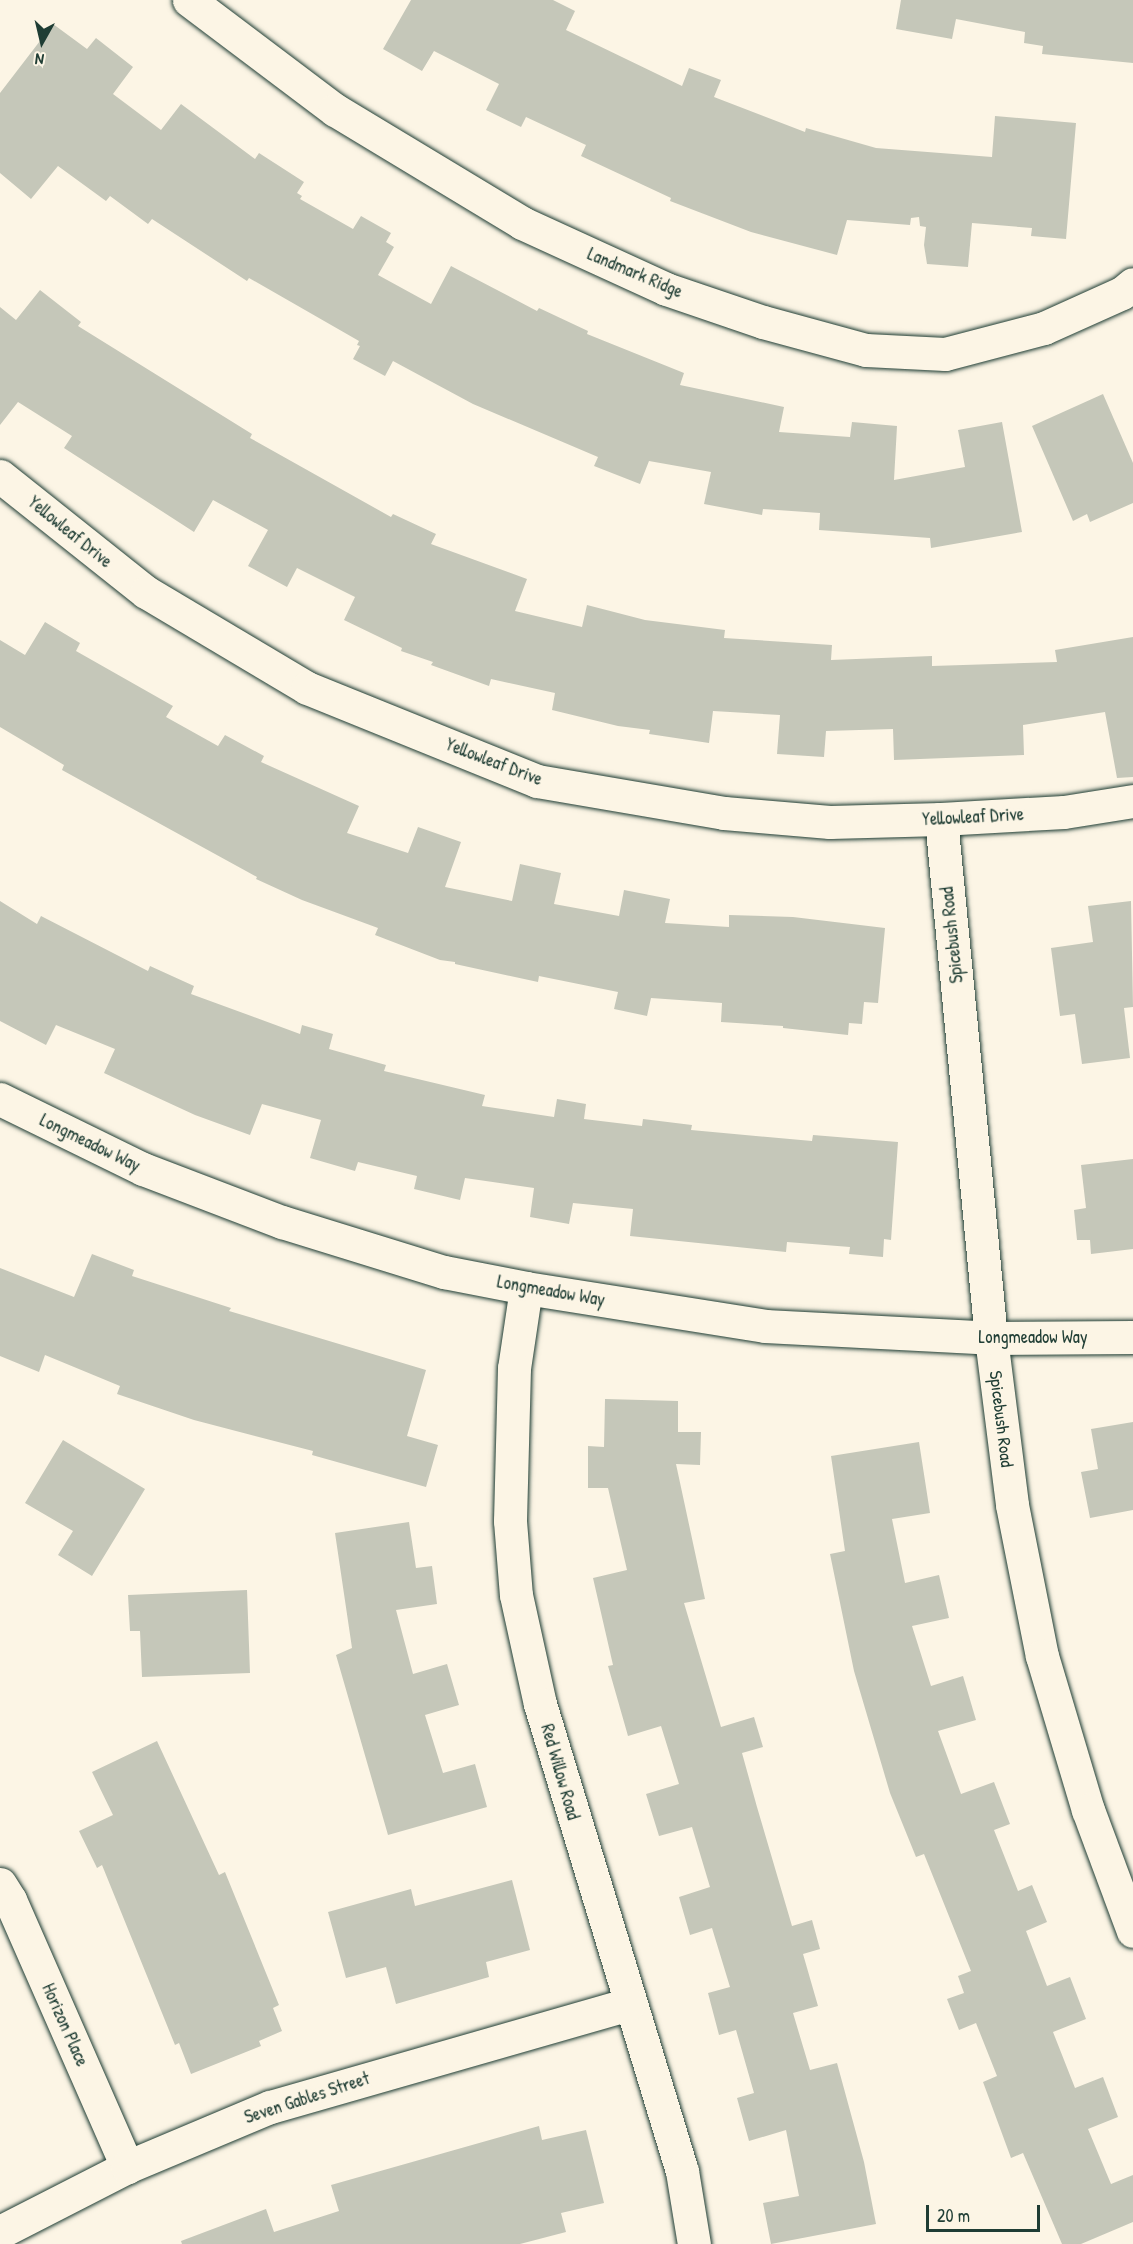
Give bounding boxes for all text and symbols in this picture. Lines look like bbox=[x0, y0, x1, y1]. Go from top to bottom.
north arrow bbox=[12, 12, 72, 72]
text: N bbox=[34, 48, 45, 71]
street label: Landmark Ridge bbox=[584, 243, 686, 303]
street label: Yellowleaf Drive bbox=[24, 492, 116, 572]
street label: Yellowleaf Drive bbox=[443, 734, 545, 790]
street label: Yellowleaf Drive bbox=[922, 804, 1024, 830]
street label: Spicebush Road bbox=[936, 886, 968, 984]
street label: Longmeadow Way bbox=[36, 1109, 144, 1177]
street label: Longmeadow Way bbox=[495, 1271, 607, 1311]
street label: Longmeadow Way bbox=[978, 1326, 1088, 1348]
street label: Spicebush Road bbox=[984, 1370, 1018, 1468]
street label: Red Willow Road bbox=[536, 1722, 584, 1822]
street label: Horizon Place bbox=[37, 1980, 93, 2070]
street label: Seven Gables Street bbox=[242, 2068, 372, 2128]
scale bar bbox=[929, 2193, 1043, 2231]
text: 20 m bbox=[937, 2203, 970, 2228]

